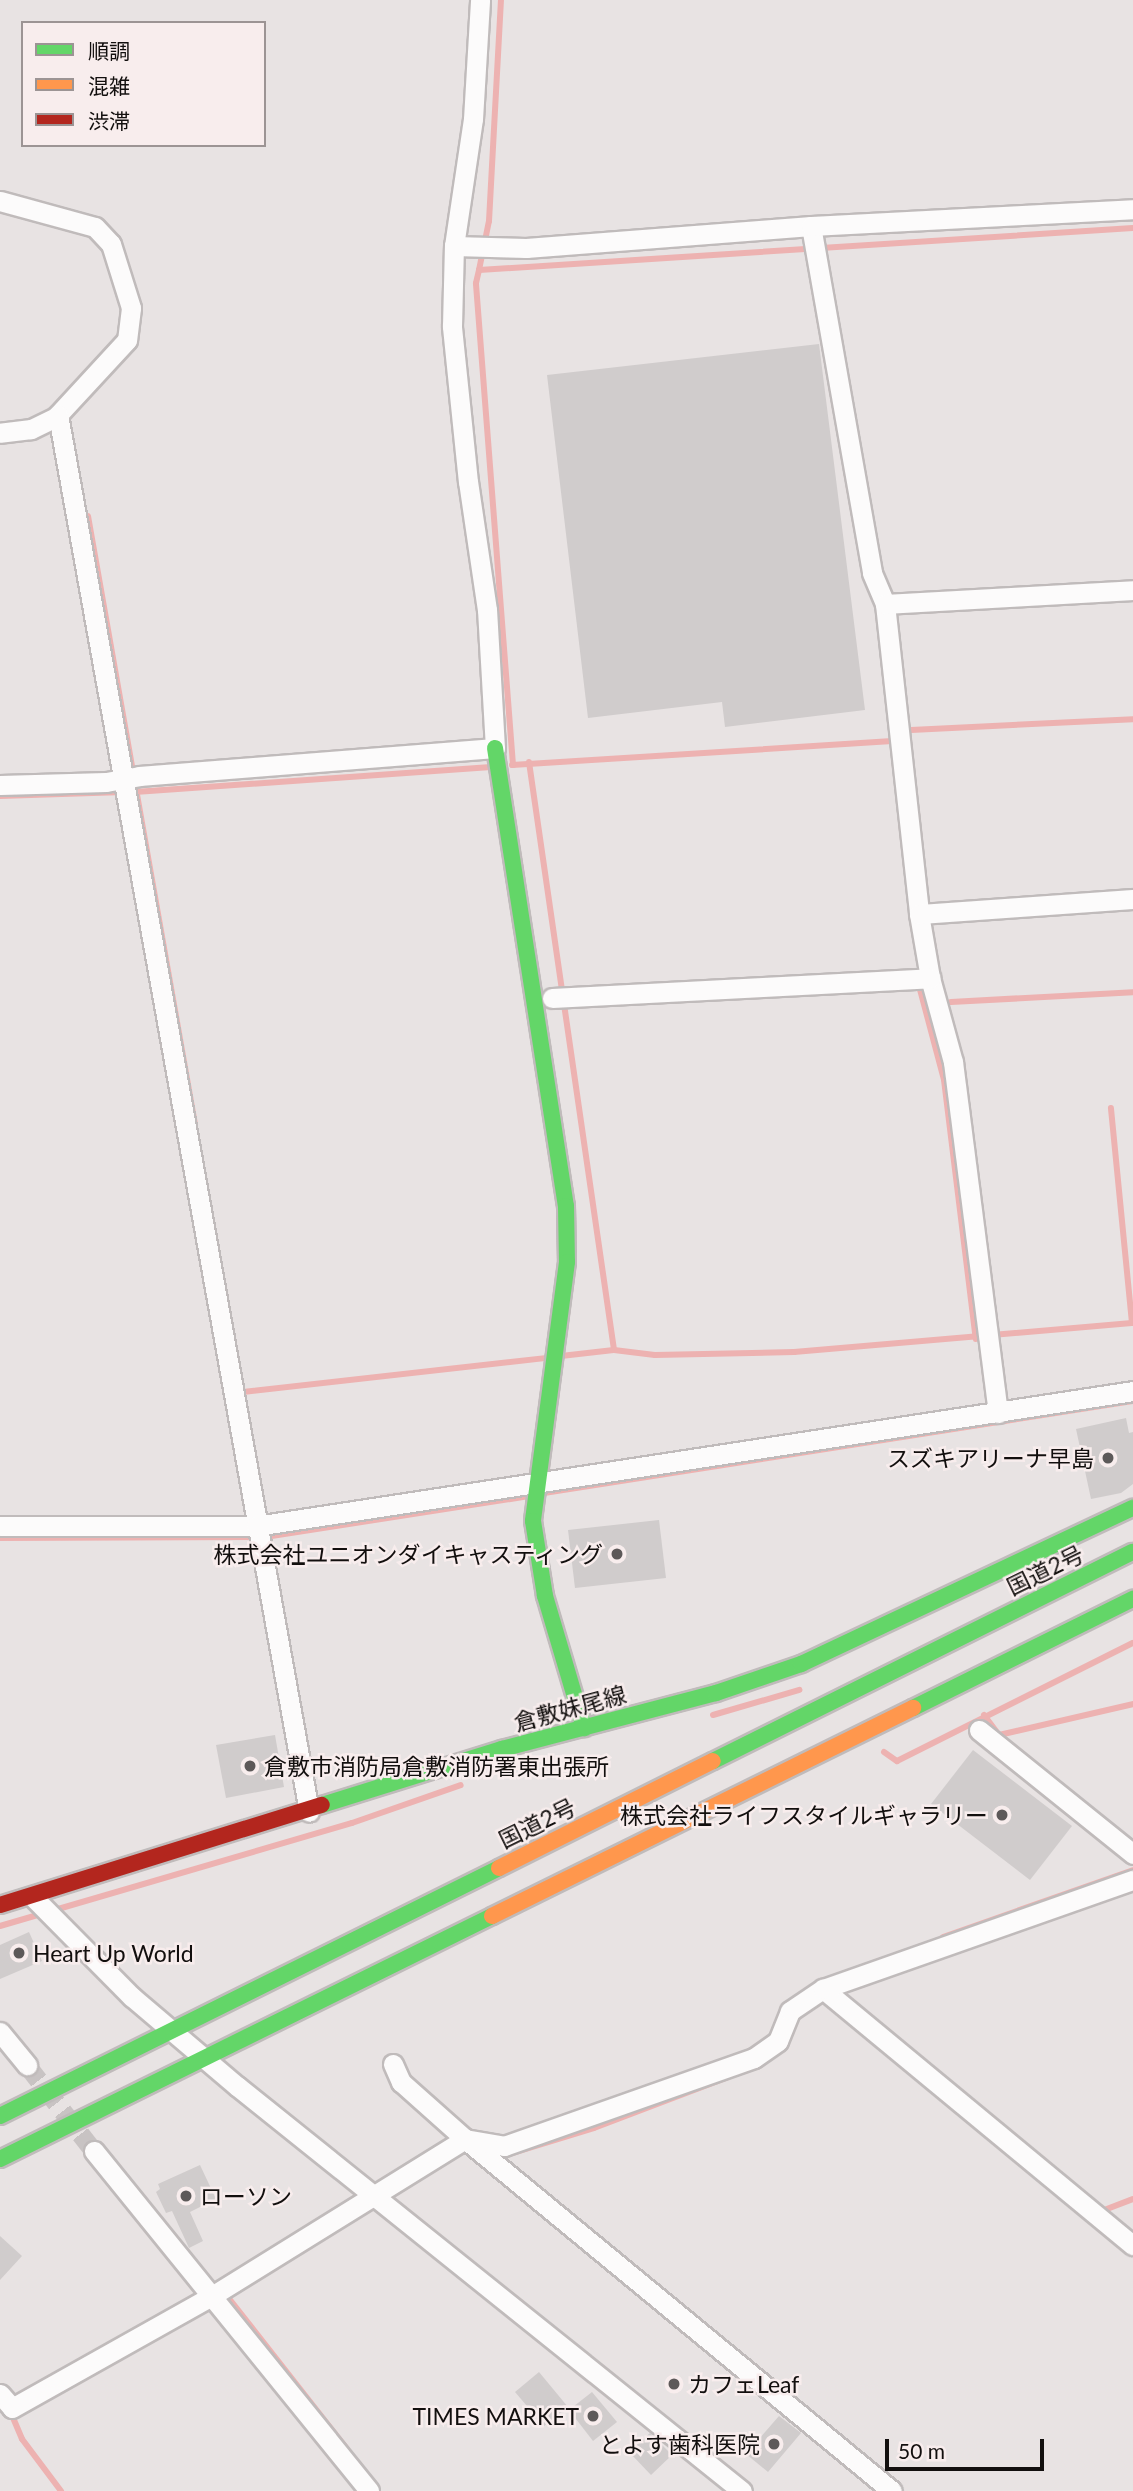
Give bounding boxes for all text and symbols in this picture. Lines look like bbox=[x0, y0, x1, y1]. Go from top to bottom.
legend bbox=[21, 21, 266, 147]
text: 順調 bbox=[88, 38, 130, 63]
text: 混雑 bbox=[88, 73, 130, 98]
text: 渋滞 bbox=[88, 108, 130, 133]
place label: スズキアリーナ早島 bbox=[887, 1444, 1094, 1472]
marker: スズキアリーナ早島 bbox=[1100, 1450, 1116, 1466]
place label: 株式会社ユニオンダイキャスティング bbox=[212, 1540, 603, 1568]
street label: 国道2号 bbox=[1002, 1540, 1088, 1600]
marker: 株式会社ユニオンダイキャスティング bbox=[609, 1546, 625, 1562]
street label: 倉敷妹尾線 bbox=[511, 1680, 629, 1736]
place label: 倉敷市消防局倉敷消防署東出張所 bbox=[264, 1752, 609, 1780]
marker: 倉敷市消防局倉敷消防署東出張所 bbox=[242, 1758, 258, 1774]
street label: 国道2号 bbox=[494, 1793, 580, 1853]
place label: 株式会社ライフスタイルギャラリー bbox=[620, 1801, 988, 1829]
marker: 株式会社ライフスタイルギャラリー bbox=[994, 1807, 1010, 1823]
place label: Heart Up World bbox=[33, 1939, 194, 1967]
marker: Heart Up World bbox=[11, 1945, 27, 1961]
place label: ローソン bbox=[200, 2182, 292, 2210]
marker: ローソン bbox=[178, 2188, 194, 2204]
place label: カフェLeaf bbox=[688, 2370, 799, 2398]
marker: カフェLeaf bbox=[666, 2376, 682, 2392]
place label: TIMES MARKET bbox=[413, 2402, 579, 2430]
marker: TIMES MARKET bbox=[585, 2408, 601, 2424]
scale bar bbox=[888, 2424, 1047, 2468]
place label: とよす歯科医院 bbox=[599, 2430, 760, 2458]
marker: とよす歯科医院 bbox=[766, 2436, 782, 2452]
text: 50 m bbox=[898, 2438, 945, 2463]

